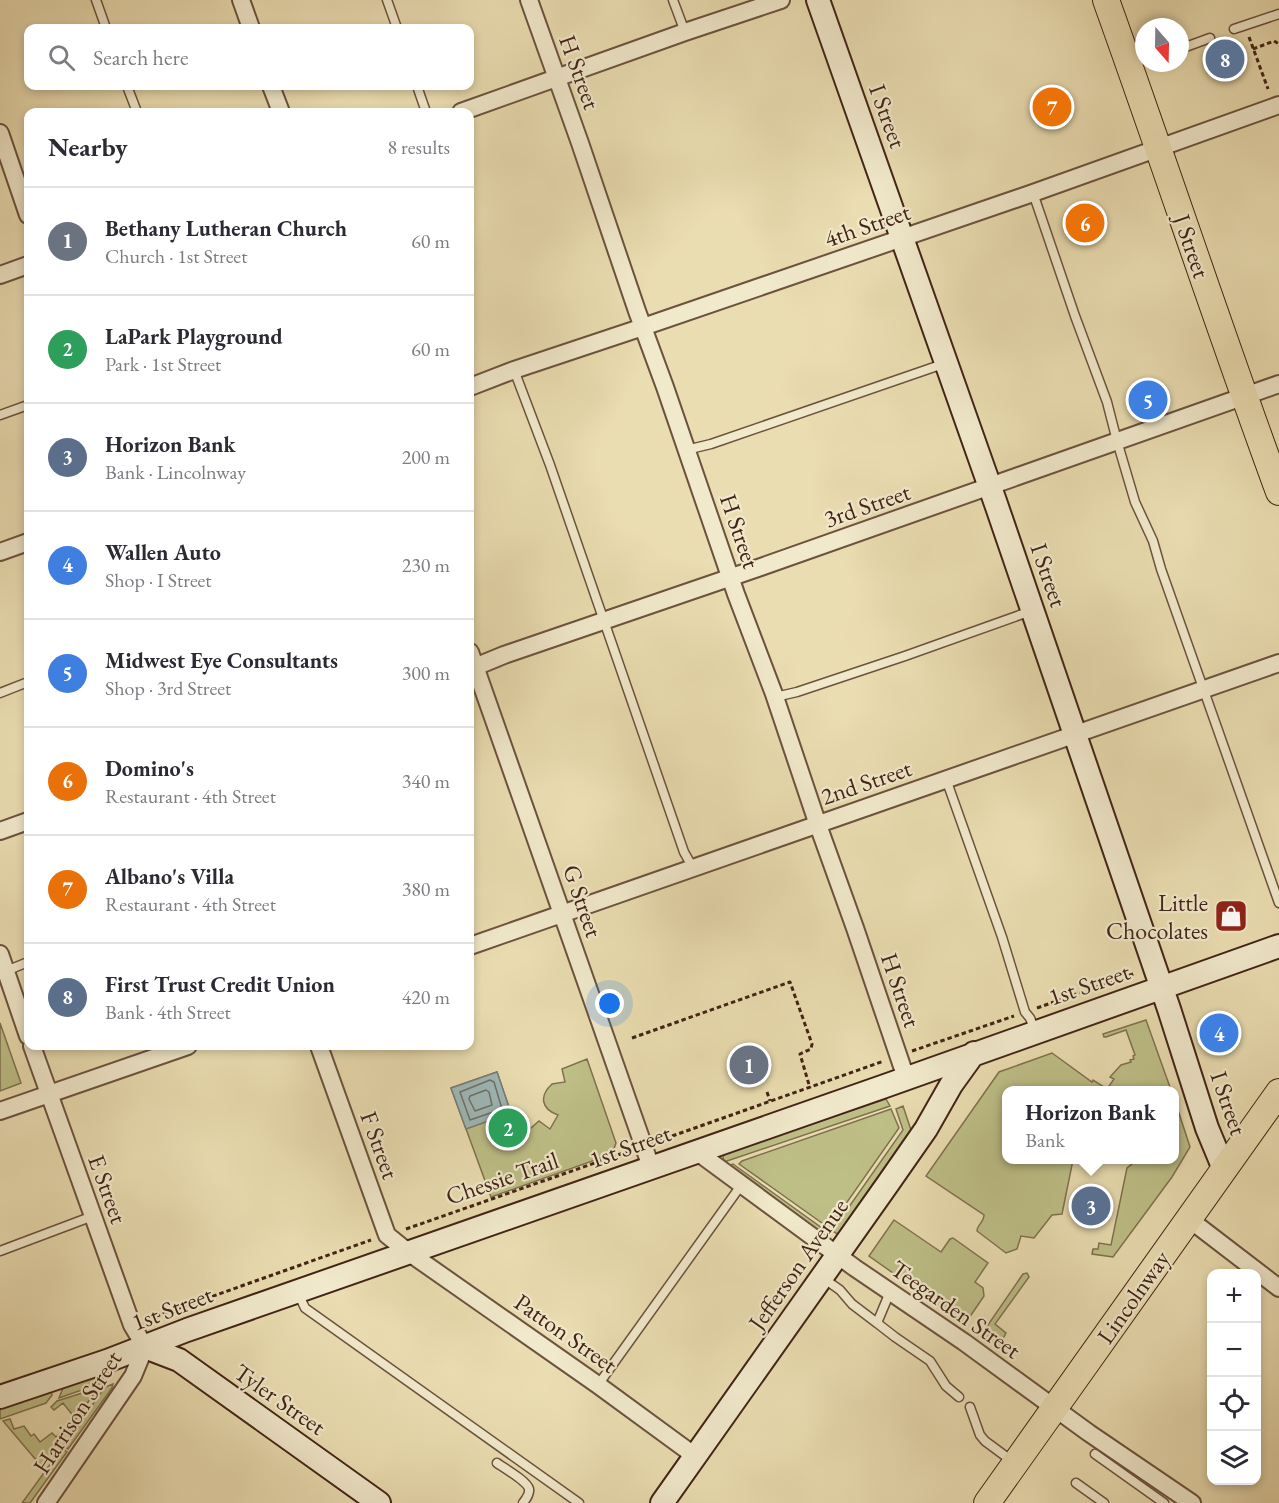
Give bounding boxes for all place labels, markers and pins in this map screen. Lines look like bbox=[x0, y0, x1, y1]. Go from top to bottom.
pin: 8 bbox=[1206, 36, 1244, 82]
pin: 7 bbox=[1032, 84, 1072, 130]
pin: 6 bbox=[1066, 200, 1104, 246]
pin: 5 bbox=[1128, 378, 1168, 422]
place label: Little Chocolates bbox=[1106, 887, 1208, 946]
shop icon: Little Chocolates bbox=[1213, 898, 1249, 934]
pin: 4 bbox=[1200, 1010, 1238, 1056]
pin: 1 bbox=[730, 1042, 768, 1088]
pin: 2 bbox=[488, 1106, 528, 1150]
pin: 3 bbox=[1072, 1184, 1110, 1228]

